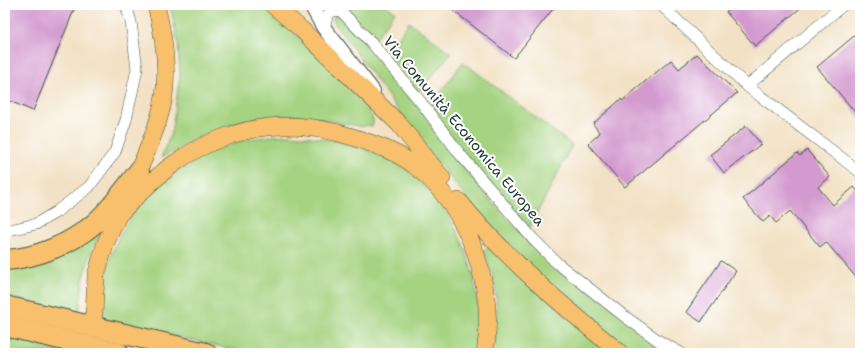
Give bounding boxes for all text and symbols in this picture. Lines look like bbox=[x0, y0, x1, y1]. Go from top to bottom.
street label: Via Comunità Economica Europea bbox=[378, 32, 550, 231]

